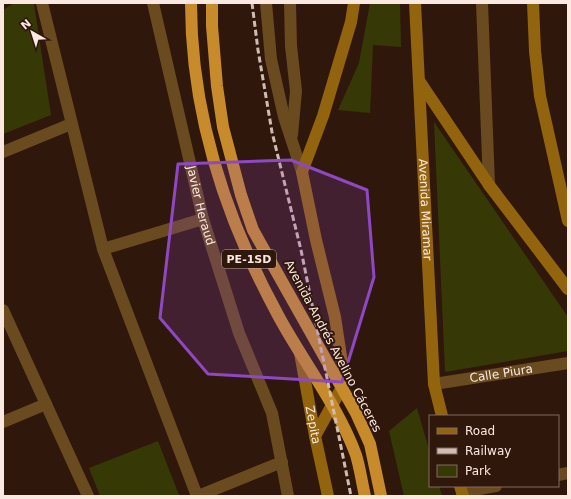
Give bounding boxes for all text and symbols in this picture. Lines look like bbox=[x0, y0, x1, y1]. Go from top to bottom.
north arrow bbox=[12, 12, 52, 52]
text: N bbox=[18, 17, 34, 33]
street label: Avenida Miramar bbox=[416, 159, 435, 261]
street label: Javier Heraud bbox=[184, 163, 218, 247]
road number: PE-1SD bbox=[222, 250, 276, 268]
street label: Avenida Andrés Avelino Cáceres bbox=[282, 258, 384, 434]
street label: Calle Piura bbox=[469, 362, 534, 385]
street label: Zepita bbox=[303, 405, 324, 445]
legend bbox=[429, 415, 559, 487]
text: Road bbox=[465, 424, 495, 438]
text: Railway bbox=[465, 444, 511, 458]
text: Park bbox=[465, 464, 491, 478]

